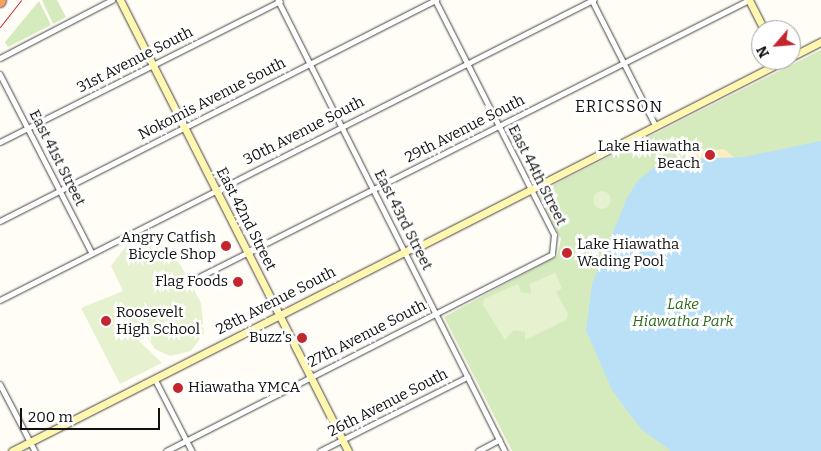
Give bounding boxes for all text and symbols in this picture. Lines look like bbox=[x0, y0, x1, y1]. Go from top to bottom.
north arrow bbox=[751, 20, 801, 70]
street label: 31st Avenue South bbox=[74, 23, 196, 97]
text: N bbox=[753, 43, 773, 60]
street label: Nokomis Avenue South bbox=[135, 54, 289, 144]
street label: 29th Avenue South bbox=[402, 91, 528, 167]
street label: 30th Avenue South bbox=[241, 93, 367, 169]
district label: ERICSSON bbox=[574, 97, 664, 117]
street label: East 41st Street bbox=[25, 107, 89, 209]
street label: East 44th Street bbox=[504, 122, 570, 228]
place label: Lake Hiawatha Beach bbox=[598, 137, 700, 172]
marker: Lake Hiawatha Beach bbox=[704, 149, 716, 161]
street label: East 42nd Street bbox=[212, 164, 280, 274]
street label: East 43rd Street bbox=[370, 167, 436, 273]
place label: Angry Catfish Bicycle Shop bbox=[121, 228, 216, 263]
place label: Lake Hiawatha Wading Pool bbox=[577, 235, 679, 270]
marker: Angry Catfish Bicycle Shop bbox=[220, 240, 232, 252]
marker: Lake Hiawatha Wading Pool bbox=[561, 247, 573, 259]
street label: 28th Avenue South bbox=[213, 263, 339, 339]
place label: Flag Foods bbox=[155, 273, 228, 291]
marker: Flag Foods bbox=[232, 276, 244, 288]
park label: Lake Hiawatha Park bbox=[632, 295, 734, 330]
street label: 27th Avenue South bbox=[305, 296, 429, 372]
place label: Roosevelt High School bbox=[116, 303, 200, 338]
marker: Roosevelt High School bbox=[100, 315, 112, 327]
place label: Buzz's bbox=[249, 329, 292, 347]
marker: Buzz's bbox=[296, 332, 308, 344]
street label: 26th Avenue South bbox=[325, 365, 451, 441]
place label: Hiawatha YMCA bbox=[188, 379, 300, 397]
marker: Hiawatha YMCA bbox=[172, 382, 184, 394]
scale bar bbox=[22, 398, 162, 430]
text: 200 m bbox=[28, 408, 73, 426]

